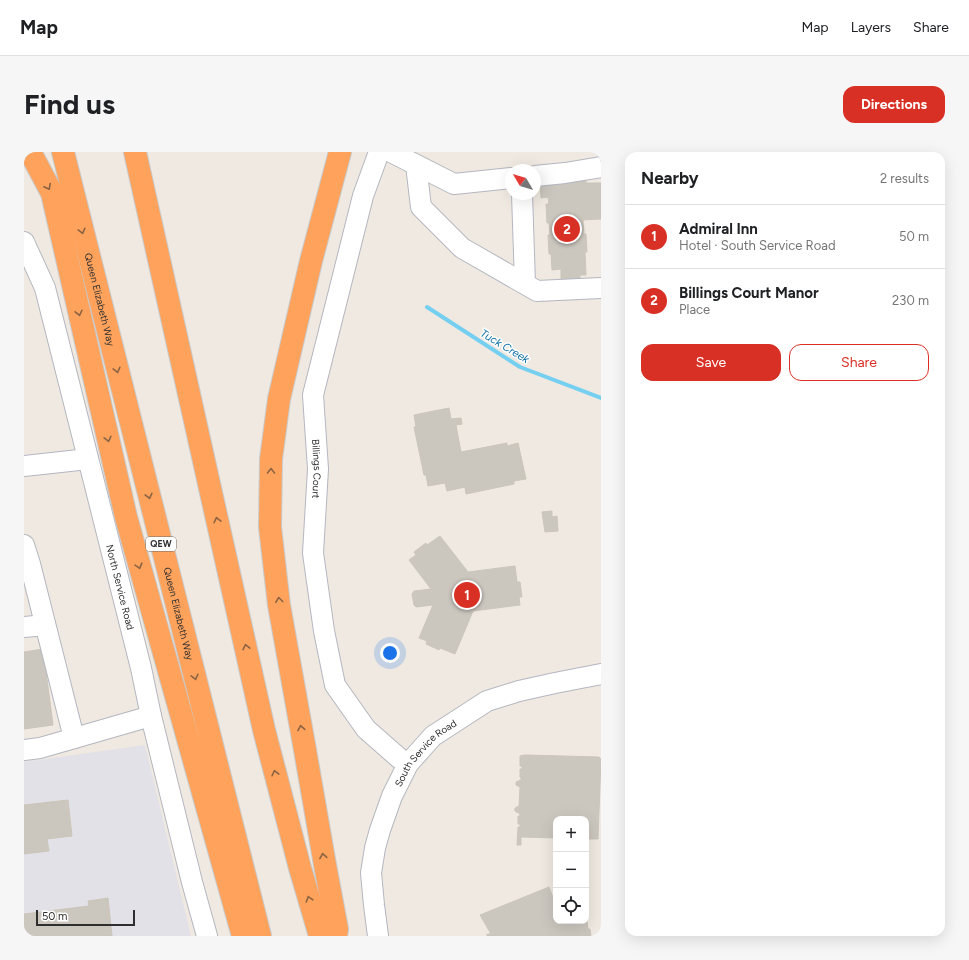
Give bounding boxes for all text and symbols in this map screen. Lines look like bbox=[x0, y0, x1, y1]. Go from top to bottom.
text: Map bbox=[20, 16, 58, 39]
text: Map bbox=[801, 19, 829, 36]
text: Layers bbox=[851, 19, 891, 36]
text: Share bbox=[913, 19, 949, 36]
button: Directions bbox=[843, 86, 945, 123]
text: Find us bbox=[24, 87, 115, 121]
north arrow bbox=[505, 164, 541, 200]
text: Nearby bbox=[641, 168, 699, 188]
text: 2 results bbox=[880, 171, 929, 186]
one-way arrow bbox=[43, 182, 51, 190]
pin: 2 bbox=[554, 214, 580, 244]
text: Admiral Inn bbox=[679, 220, 758, 238]
one-way arrow bbox=[78, 227, 86, 234]
text: 1 bbox=[651, 229, 657, 244]
text: 50 m bbox=[899, 229, 929, 244]
text: Hotel · South Service Road bbox=[679, 238, 836, 253]
street label: Queen Elizabeth Way bbox=[82, 252, 118, 348]
text: Billings Court Manor bbox=[679, 284, 819, 302]
text: 2 bbox=[650, 293, 658, 308]
text: 230 m bbox=[892, 293, 929, 308]
text: Place bbox=[679, 302, 710, 317]
one-way arrow bbox=[75, 310, 83, 316]
water label: Tuck Creek bbox=[478, 327, 532, 366]
button: Save bbox=[641, 344, 781, 381]
button: Share bbox=[789, 344, 929, 381]
one-way arrow bbox=[113, 367, 121, 373]
one-way arrow bbox=[103, 436, 112, 443]
street label: Billings Court bbox=[309, 439, 324, 499]
one-way arrow bbox=[267, 468, 275, 474]
one-way arrow bbox=[144, 492, 153, 499]
one-way arrow bbox=[214, 517, 222, 523]
road number: QEW bbox=[146, 537, 176, 551]
street label: North Service Road bbox=[103, 543, 137, 631]
one-way arrow bbox=[135, 562, 143, 569]
street label: Queen Elizabeth Way bbox=[161, 566, 197, 662]
pin: 1 bbox=[454, 580, 480, 610]
one-way arrow bbox=[274, 597, 283, 603]
one-way arrow bbox=[242, 643, 250, 650]
your location bbox=[380, 643, 400, 663]
one-way arrow bbox=[190, 673, 198, 680]
street label: South Service Road bbox=[392, 717, 459, 789]
one-way arrow bbox=[298, 725, 306, 731]
one-way arrow bbox=[272, 770, 280, 776]
map controls bbox=[553, 816, 589, 924]
button: + bbox=[553, 816, 589, 852]
button: − bbox=[553, 852, 589, 888]
one-way arrow bbox=[320, 853, 328, 859]
button: locate bbox=[553, 888, 589, 924]
one-way arrow bbox=[305, 895, 314, 902]
scale bar bbox=[36, 908, 135, 927]
text: 50 m bbox=[42, 910, 67, 923]

